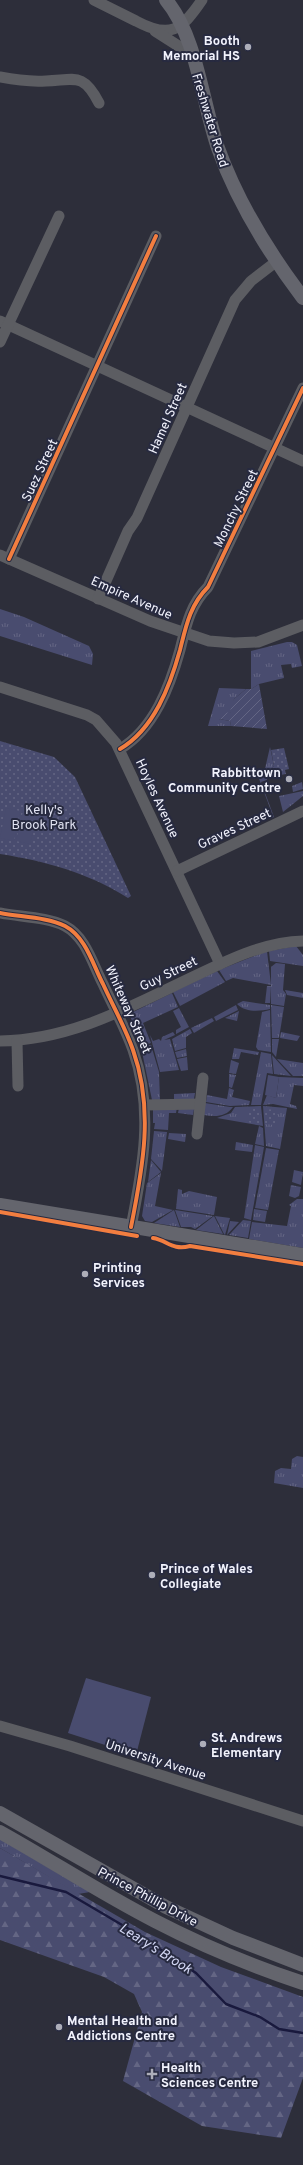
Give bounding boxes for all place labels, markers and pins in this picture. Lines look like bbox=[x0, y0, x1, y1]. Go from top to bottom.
place label: Booth Memorial HS bbox=[163, 34, 240, 65]
marker: Booth Memorial HS bbox=[243, 42, 253, 52]
place label: Rabbittown Community Centre bbox=[168, 766, 281, 797]
marker: Rabbittown Community Centre bbox=[284, 774, 294, 784]
place label: Printing Services bbox=[93, 1261, 145, 1292]
marker: Printing Services bbox=[80, 1269, 90, 1279]
place label: Prince of Wales Collegiate bbox=[160, 1562, 253, 1593]
marker: Prince of Wales Collegiate bbox=[147, 1570, 157, 1580]
place label: St. Andrews Elementary bbox=[211, 1731, 282, 1762]
marker: St. Andrews Elementary bbox=[198, 1739, 208, 1749]
place label: Mental Health and Addictions Centre bbox=[67, 2014, 178, 2045]
marker: Mental Health and Addictions Centre bbox=[54, 2022, 64, 2032]
place label: Health Sciences Centre bbox=[161, 2061, 258, 2092]
marker: Health Sciences Centre bbox=[146, 2068, 158, 2080]

